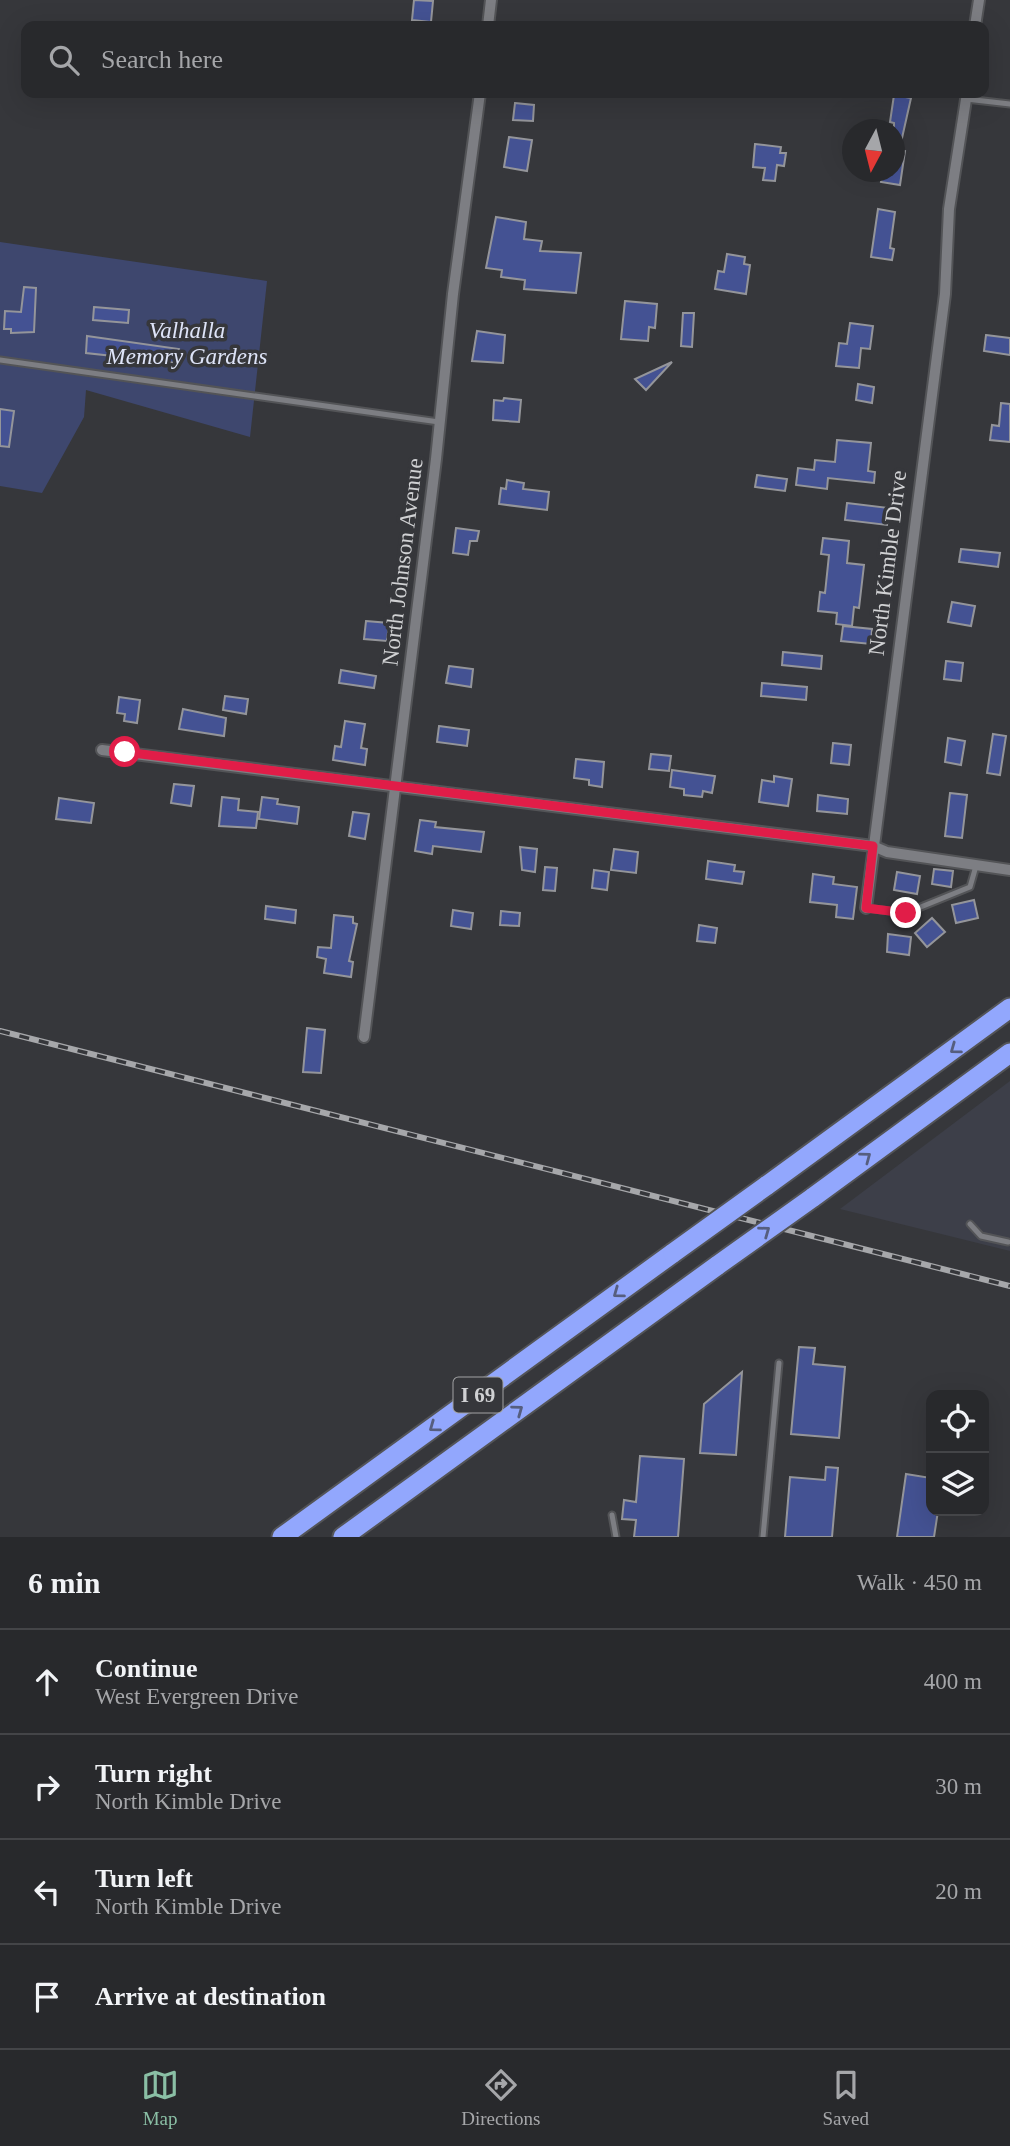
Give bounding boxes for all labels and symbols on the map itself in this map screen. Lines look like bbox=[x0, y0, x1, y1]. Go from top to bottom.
north arrow bbox=[842, 119, 905, 182]
park label: Valhalla Memory Gardens bbox=[106, 318, 267, 369]
street label: North Johnson Avenue bbox=[377, 457, 428, 667]
street label: North Kimble Drive bbox=[864, 469, 911, 657]
route start bbox=[109, 736, 140, 767]
route end bbox=[890, 897, 921, 928]
one-way arrow bbox=[950, 1040, 963, 1053]
one-way arrow bbox=[859, 1153, 871, 1166]
one-way arrow bbox=[757, 1227, 770, 1239]
one-way arrow bbox=[613, 1285, 626, 1297]
road number: I 69 bbox=[454, 1378, 503, 1412]
one-way arrow bbox=[510, 1406, 522, 1419]
one-way arrow bbox=[429, 1419, 442, 1431]

